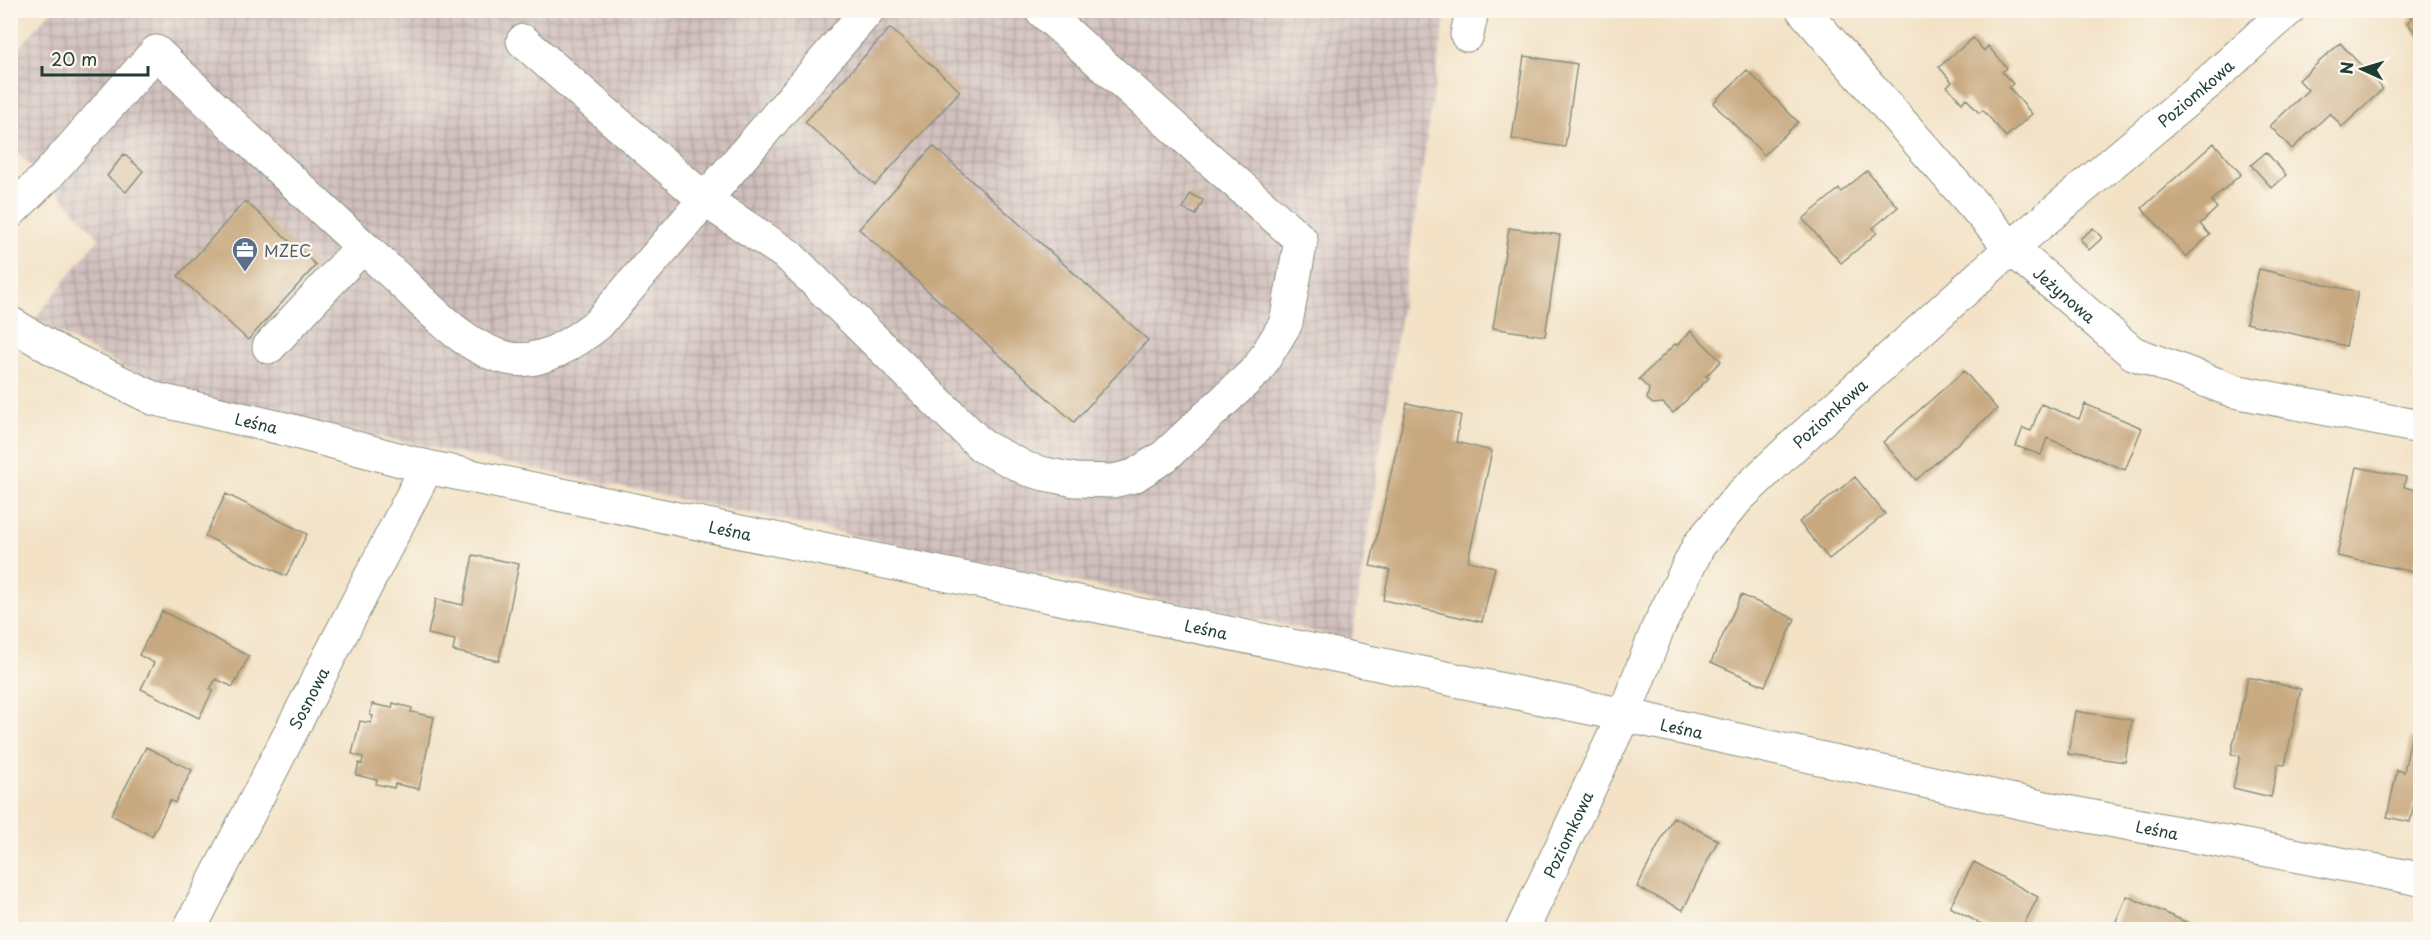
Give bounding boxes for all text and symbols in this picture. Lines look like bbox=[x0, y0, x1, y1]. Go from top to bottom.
scale bar bbox=[42, 39, 148, 77]
north arrow bbox=[2332, 39, 2392, 99]
text: 20 m bbox=[51, 45, 97, 72]
street label: Poziomkowa bbox=[2152, 53, 2239, 132]
text: N bbox=[2334, 61, 2358, 75]
office icon: MZEC bbox=[230, 235, 260, 273]
place label: MZEC bbox=[264, 238, 311, 262]
street label: Jeżynowa bbox=[2028, 261, 2101, 328]
street label: Poziomkowa bbox=[1787, 372, 1872, 453]
street label: Leśna bbox=[233, 406, 280, 439]
street label: Leśna bbox=[707, 514, 754, 546]
street label: Leśna bbox=[1183, 612, 1230, 645]
street label: Sosnowa bbox=[282, 663, 334, 733]
street label: Leśna bbox=[1658, 711, 1706, 744]
street label: Poziomkowa bbox=[1537, 787, 1598, 882]
street label: Leśna bbox=[2134, 813, 2181, 845]

